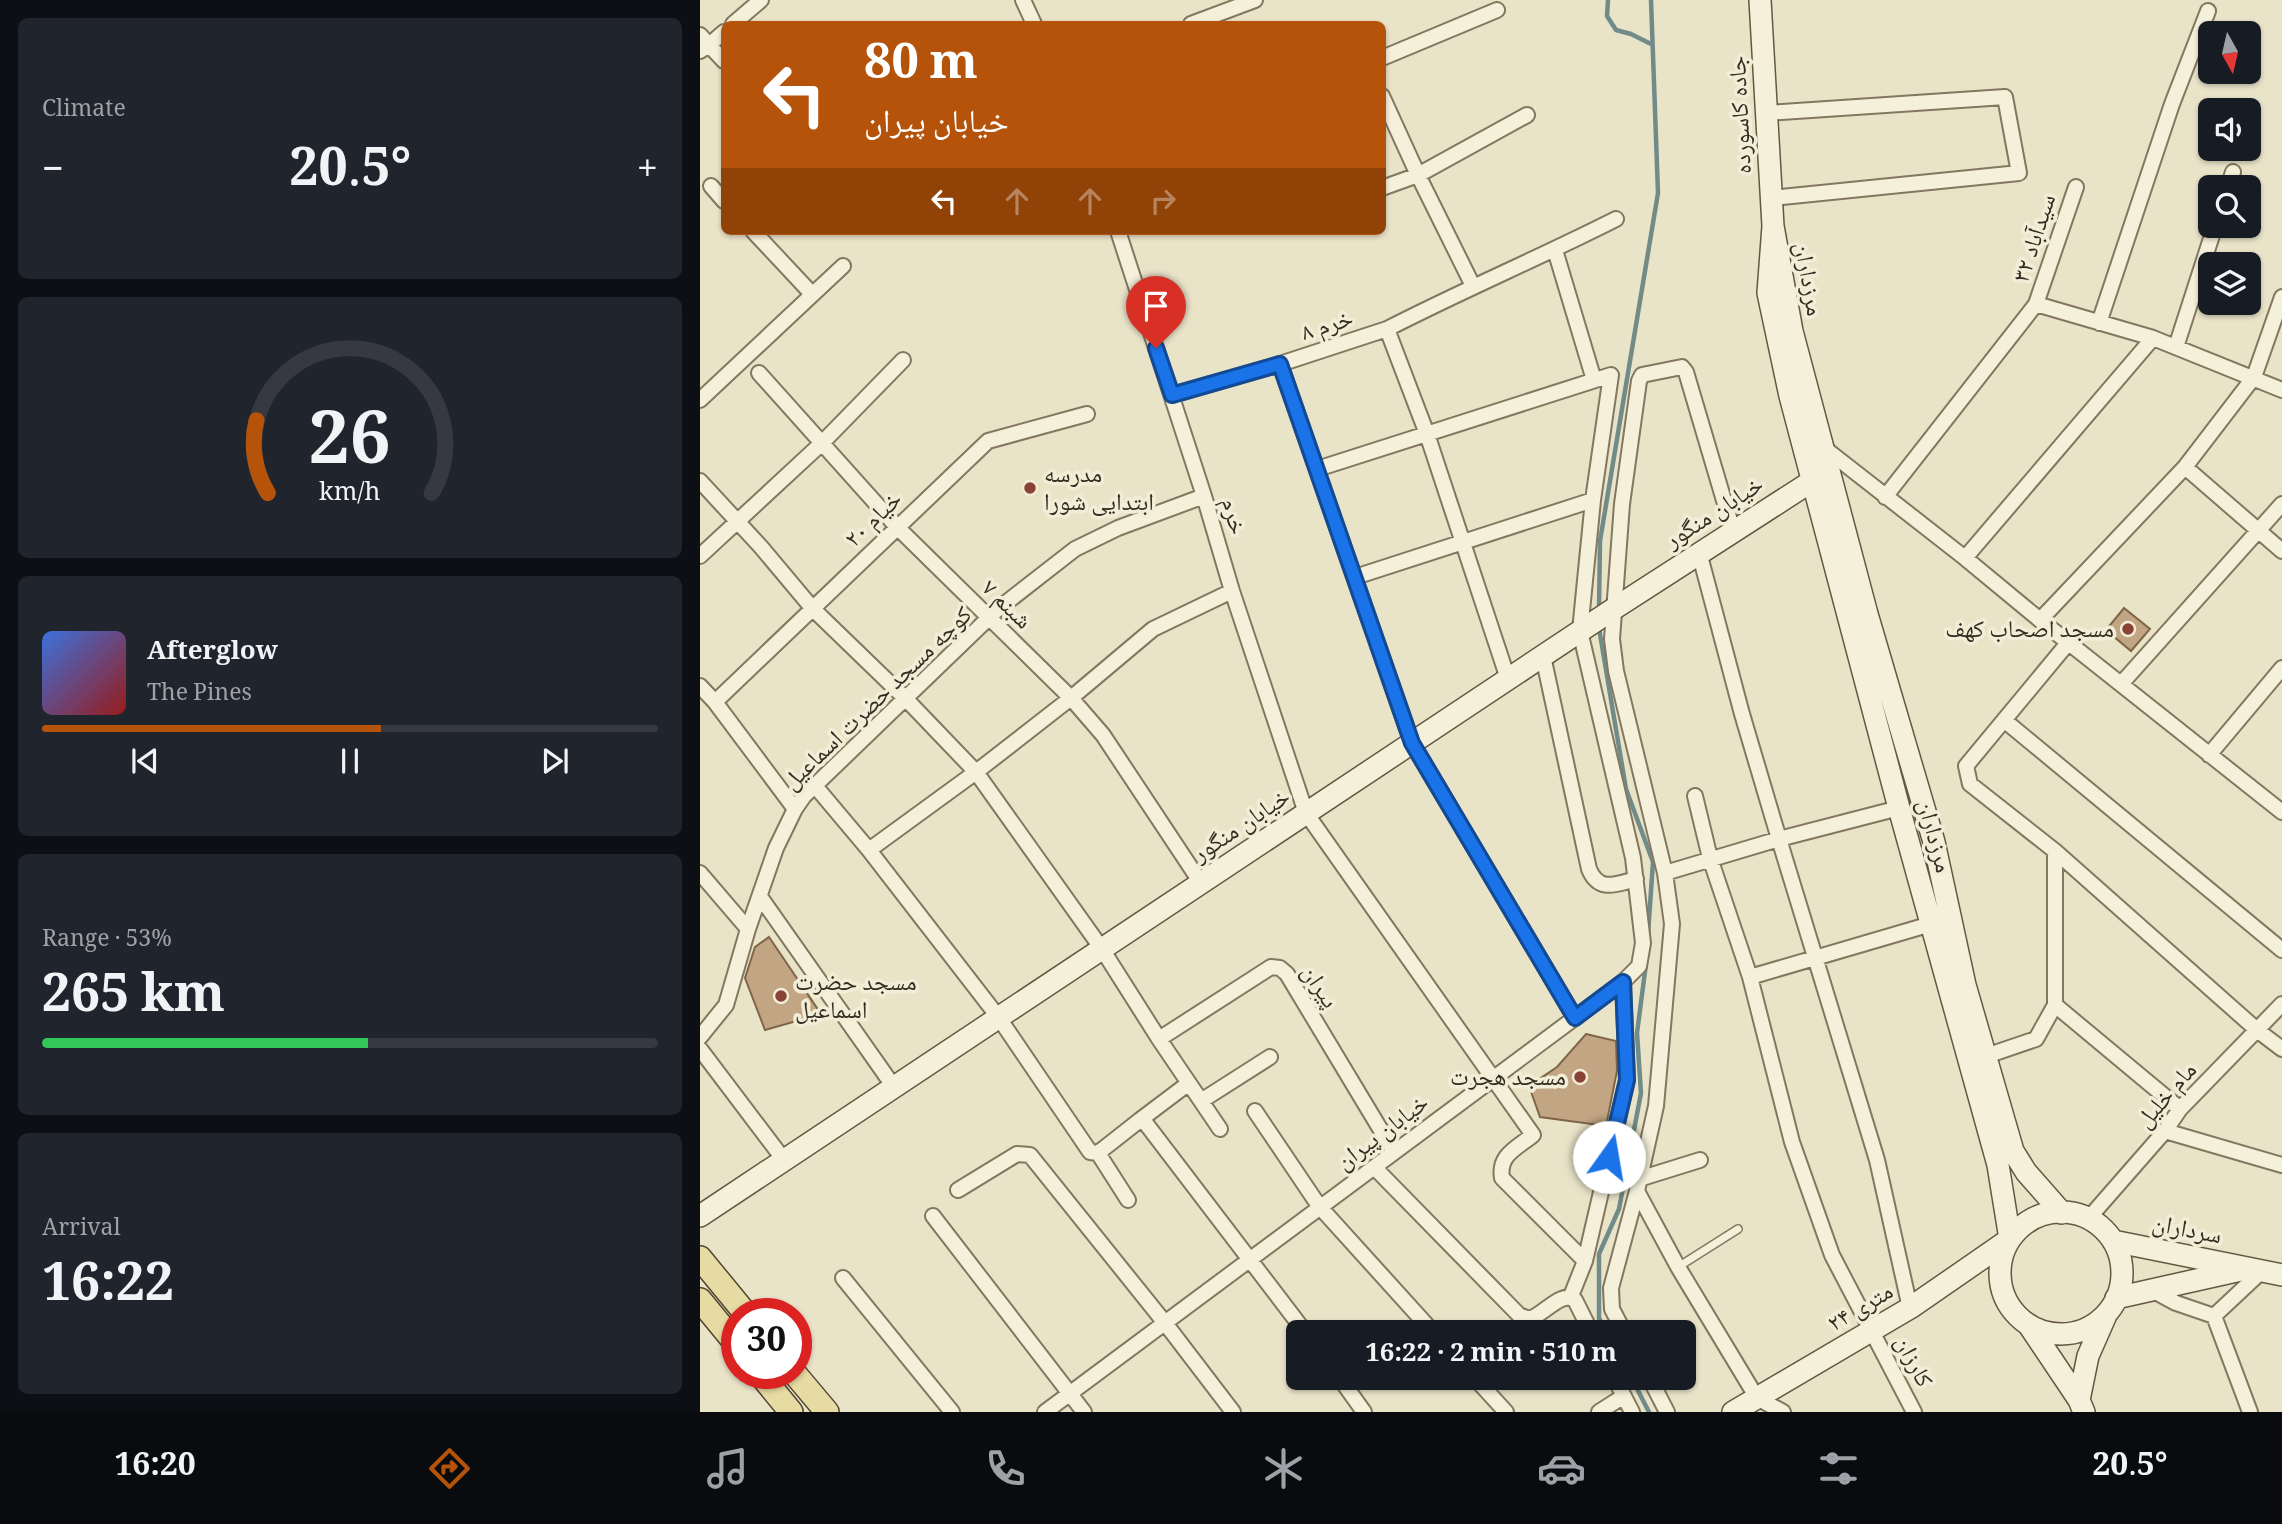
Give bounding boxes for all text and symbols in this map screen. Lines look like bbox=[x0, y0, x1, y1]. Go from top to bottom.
north arrow bbox=[2198, 21, 2261, 84]
map controls bbox=[2198, 21, 2261, 315]
text: 80 m bbox=[864, 26, 978, 109]
icon: left bbox=[749, 49, 840, 140]
street label: جاده کاسورده bbox=[1719, 55, 1766, 175]
text: Climate bbox=[42, 91, 126, 131]
text: خیابان پیران bbox=[864, 98, 1008, 152]
button: sound bbox=[2198, 98, 2261, 161]
text: 20.5° bbox=[289, 129, 411, 218]
text: − bbox=[42, 141, 64, 206]
text: + bbox=[637, 141, 658, 206]
button: search bbox=[2198, 175, 2261, 238]
icon: left bbox=[925, 182, 963, 220]
icon: ahead bbox=[998, 182, 1036, 220]
icon: ahead bbox=[1071, 182, 1109, 220]
icon: right bbox=[1144, 182, 1182, 220]
street label: سیدآباد ۳۲ bbox=[2003, 189, 2070, 288]
street label: مرزداران bbox=[1780, 239, 1833, 320]
button: layers bbox=[2198, 252, 2261, 315]
pin bbox=[1126, 276, 1186, 348]
icon: arrive bbox=[1137, 287, 1175, 325]
street label: خرم ۸ bbox=[1296, 300, 1359, 355]
text: 26 bbox=[309, 386, 391, 510]
place label: مدرسه ابتدایی شورا bbox=[1044, 456, 1154, 525]
street label: خیابان منگور bbox=[1657, 467, 1773, 562]
text: km/h bbox=[319, 473, 381, 516]
marker: مدرسه ابتدایی شورا bbox=[1022, 480, 1038, 496]
street label: خیام ۲۰ bbox=[836, 482, 914, 559]
street label: خرم bbox=[1207, 493, 1256, 540]
street label: شبنم ۷ bbox=[970, 571, 1041, 641]
street label: کوچه مسجد حضرت اسماعیل bbox=[774, 597, 984, 802]
place label: مسجد اصحاب کهف bbox=[1945, 611, 2114, 652]
marker: مسجد اصحاب کهف bbox=[2120, 621, 2136, 637]
text: Afterglow bbox=[147, 631, 278, 675]
text: The Pines bbox=[147, 675, 252, 715]
icon: previous bbox=[126, 742, 164, 780]
icon: pause bbox=[331, 742, 369, 780]
icon: next bbox=[536, 742, 574, 780]
street label: خیابان منگور bbox=[1184, 779, 1300, 876]
street label: مرزداران bbox=[1903, 795, 1962, 878]
text: Range · 53% bbox=[42, 921, 172, 961]
text: 265 km bbox=[42, 955, 225, 1044]
street label: پیران bbox=[1288, 957, 1348, 1018]
place label: مسجد حضرت اسماعیل bbox=[795, 964, 917, 1033]
marker: مسجد حضرت اسماعیل bbox=[773, 988, 789, 1004]
street label: مام خلیل bbox=[2127, 1054, 2209, 1140]
place label: مسجد هجرت bbox=[1450, 1059, 1566, 1100]
marker: مسجد هجرت bbox=[1572, 1069, 1588, 1085]
street label: خیابان پیران bbox=[1328, 1085, 1439, 1183]
position arrow bbox=[1572, 1120, 1646, 1194]
street label: سرداران bbox=[2148, 1205, 2225, 1258]
text: Arrival bbox=[42, 1210, 121, 1250]
text: 16:22 bbox=[42, 1244, 174, 1333]
street label: ۲۴ متری bbox=[1820, 1273, 1902, 1345]
speed limit sign: 30 bbox=[721, 1298, 812, 1389]
street label: کارزان bbox=[1881, 1329, 1942, 1396]
text: 16:22 · 2 min · 510 m bbox=[1365, 1333, 1617, 1377]
text: 16:20 bbox=[114, 1441, 196, 1495]
text: 20.5° bbox=[2092, 1441, 2167, 1495]
icon: directions bbox=[425, 1444, 474, 1493]
icon: music bbox=[703, 1444, 752, 1493]
icon: phone bbox=[981, 1444, 1030, 1493]
icon: climate bbox=[1259, 1444, 1308, 1493]
icon: car bbox=[1537, 1444, 1586, 1493]
icon: filters bbox=[1814, 1444, 1863, 1493]

